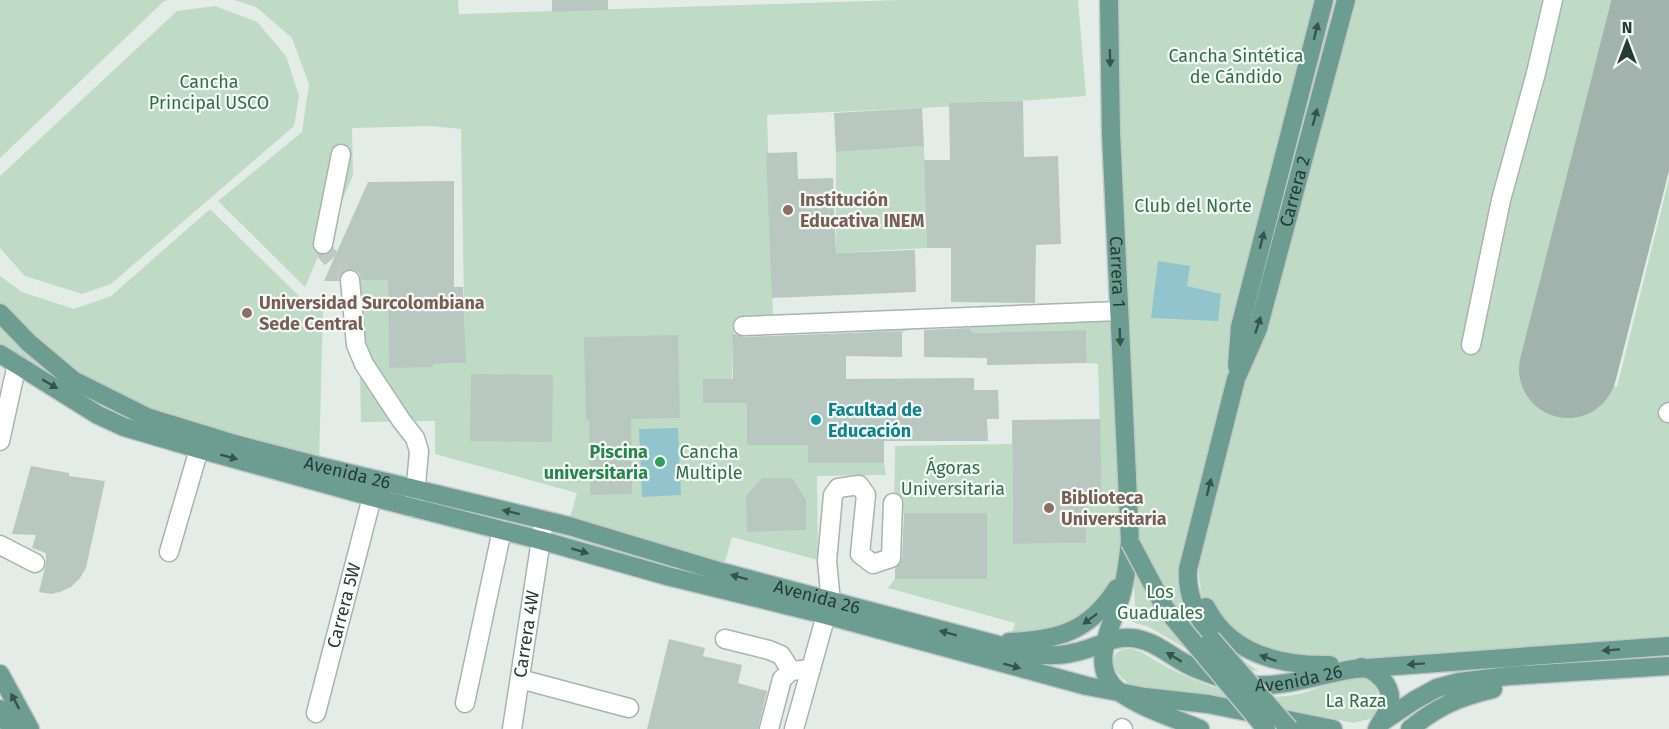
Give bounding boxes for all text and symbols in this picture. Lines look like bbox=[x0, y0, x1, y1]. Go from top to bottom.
north arrow bbox=[1597, 12, 1657, 72]
text: N bbox=[1622, 18, 1632, 37]
one-way arrow bbox=[1311, 21, 1321, 40]
park label: Cancha Sintética de Cándido bbox=[1168, 45, 1304, 88]
one-way arrow bbox=[1105, 49, 1114, 68]
park label: Cancha Principal USCO bbox=[149, 71, 269, 114]
one-way arrow bbox=[1310, 108, 1320, 126]
street label: Carrera 2 bbox=[1275, 153, 1315, 229]
place label: Institución Educativa INEM bbox=[800, 189, 924, 232]
park label: Club del Norte bbox=[1134, 195, 1252, 217]
marker: Institución Educativa INEM bbox=[781, 203, 795, 217]
one-way arrow bbox=[1258, 231, 1268, 249]
street label: Carrera 1 bbox=[1105, 236, 1130, 308]
place label: Universidad Surcolombiana Sede Central bbox=[259, 292, 485, 335]
marker: Universidad Surcolombiana Sede Central bbox=[240, 306, 254, 320]
one-way arrow bbox=[1254, 316, 1263, 334]
one-way arrow bbox=[1116, 328, 1125, 347]
one-way arrow bbox=[42, 379, 58, 390]
place label: Facultad de Educación bbox=[828, 399, 922, 442]
marker: Facultad de Educación bbox=[809, 413, 823, 427]
place label: Piscina universitaria bbox=[544, 441, 648, 484]
park label: Cancha Multiple bbox=[675, 441, 743, 484]
one-way arrow bbox=[220, 452, 238, 462]
street label: Avenida 26 bbox=[302, 452, 393, 494]
marker: Piscina universitaria bbox=[653, 455, 667, 469]
park label: Ágoras Universitaria bbox=[901, 456, 1005, 500]
one-way arrow bbox=[1205, 477, 1215, 496]
place label: Biblioteca Universitaria bbox=[1061, 487, 1167, 530]
marker: Biblioteca Universitaria bbox=[1042, 501, 1056, 515]
one-way arrow bbox=[502, 506, 520, 516]
one-way arrow bbox=[571, 547, 589, 556]
street label: Carrera 5W bbox=[322, 560, 365, 651]
one-way arrow bbox=[730, 572, 748, 581]
street label: Avenida 26 bbox=[771, 575, 863, 619]
park label: Los Guaduales bbox=[1117, 581, 1203, 624]
street label: Carrera 4W bbox=[509, 589, 544, 679]
one-way arrow bbox=[1082, 613, 1098, 625]
one-way arrow bbox=[938, 628, 956, 637]
one-way arrow bbox=[1601, 646, 1620, 655]
one-way arrow bbox=[1166, 652, 1182, 663]
one-way arrow bbox=[1259, 652, 1277, 662]
one-way arrow bbox=[1407, 659, 1426, 668]
street label: Avenida 26 bbox=[1255, 660, 1344, 696]
one-way arrow bbox=[1003, 661, 1021, 671]
park label: La Raza bbox=[1325, 690, 1387, 712]
one-way arrow bbox=[10, 693, 20, 710]

